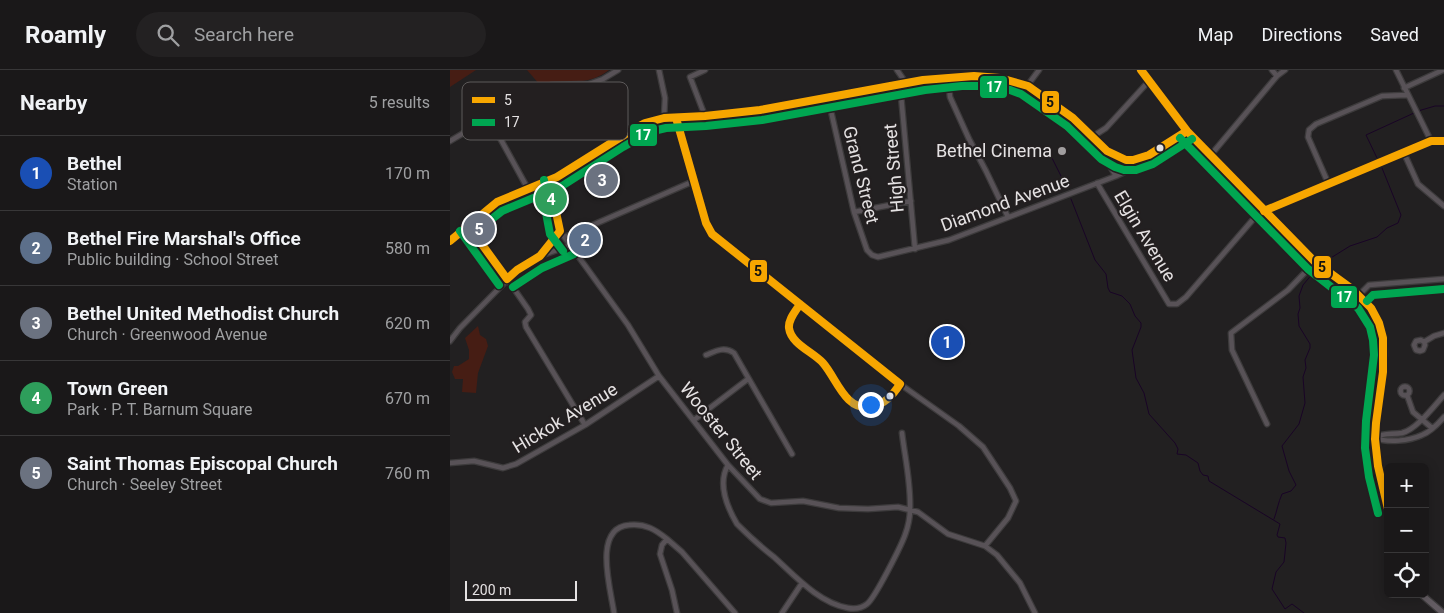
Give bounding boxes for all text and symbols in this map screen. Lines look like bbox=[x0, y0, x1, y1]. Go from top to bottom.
search box bbox=[136, 12, 486, 57]
text: Roamly bbox=[25, 21, 106, 49]
icon: search bbox=[154, 21, 182, 49]
text: Search here bbox=[194, 23, 294, 46]
text: Map bbox=[1198, 24, 1233, 45]
text: Directions bbox=[1261, 24, 1342, 45]
text: Saved bbox=[1370, 24, 1419, 45]
line badge: 17 bbox=[979, 75, 1008, 99]
text: 17 bbox=[986, 79, 1002, 95]
legend bbox=[462, 82, 628, 140]
line badge: 5 bbox=[1041, 90, 1060, 114]
text: Nearby bbox=[20, 91, 87, 115]
text: 5 bbox=[504, 92, 512, 108]
text: 5 results bbox=[369, 93, 430, 112]
text: 5 bbox=[1046, 94, 1054, 110]
text: 17 bbox=[504, 114, 520, 130]
line badge: 17 bbox=[629, 123, 658, 147]
street label: High Street bbox=[879, 123, 908, 213]
street label: Grand Street bbox=[839, 124, 884, 226]
text: 17 bbox=[635, 127, 651, 143]
place label: Bethel Cinema bbox=[936, 140, 1052, 161]
unlabelled marker bbox=[1155, 143, 1165, 153]
marker: Bethel Cinema bbox=[1056, 145, 1068, 157]
text: Bethel bbox=[67, 152, 122, 175]
pin: 3 bbox=[586, 161, 618, 199]
text: 1 bbox=[31, 164, 41, 183]
text: 170 m bbox=[385, 164, 430, 183]
street label: Diamond Avenue bbox=[938, 169, 1072, 236]
text: Station bbox=[67, 175, 118, 194]
pin: 4 bbox=[535, 180, 567, 218]
street label: Elgin Avenue bbox=[1110, 186, 1181, 285]
pin: 5 bbox=[463, 210, 495, 248]
pin: 2 bbox=[569, 221, 601, 259]
text: Bethel Fire Marshal's Office bbox=[67, 227, 301, 250]
text: 2 bbox=[31, 239, 41, 258]
text: 580 m bbox=[385, 239, 430, 258]
text: Public building · School Street bbox=[67, 250, 278, 269]
line badge: 5 bbox=[1313, 255, 1332, 279]
line badge: 5 bbox=[749, 259, 768, 283]
text: 5 bbox=[1318, 259, 1326, 275]
text: 5 bbox=[754, 263, 762, 279]
line badge: 17 bbox=[1330, 285, 1358, 309]
text: 17 bbox=[1336, 289, 1352, 305]
text: Bethel United Methodist Church bbox=[67, 302, 339, 325]
text: 3 bbox=[31, 314, 41, 333]
text: 620 m bbox=[385, 314, 430, 333]
pin: 1 bbox=[931, 323, 963, 361]
text: Church · Greenwood Avenue bbox=[67, 325, 267, 344]
text: Town Green bbox=[67, 377, 168, 400]
street label: Hickok Avenue bbox=[509, 378, 621, 457]
street label: Wooster Street bbox=[676, 378, 767, 484]
text: 4 bbox=[31, 389, 41, 408]
text: 670 m bbox=[385, 389, 430, 408]
unlabelled marker bbox=[885, 391, 895, 401]
your location bbox=[858, 392, 884, 418]
text: Park · P. T. Barnum Square bbox=[67, 400, 252, 419]
text: Saint Thomas Episcopal Church bbox=[67, 452, 338, 475]
map controls bbox=[1384, 463, 1429, 598]
button: + bbox=[1384, 463, 1429, 508]
text: 5 bbox=[31, 464, 41, 483]
text: 760 m bbox=[385, 464, 430, 483]
text: Church · Seeley Street bbox=[67, 475, 222, 494]
button: − bbox=[1384, 508, 1429, 553]
button: locate bbox=[1384, 553, 1429, 598]
scale bar bbox=[465, 578, 578, 601]
text: 200 m bbox=[472, 582, 511, 598]

